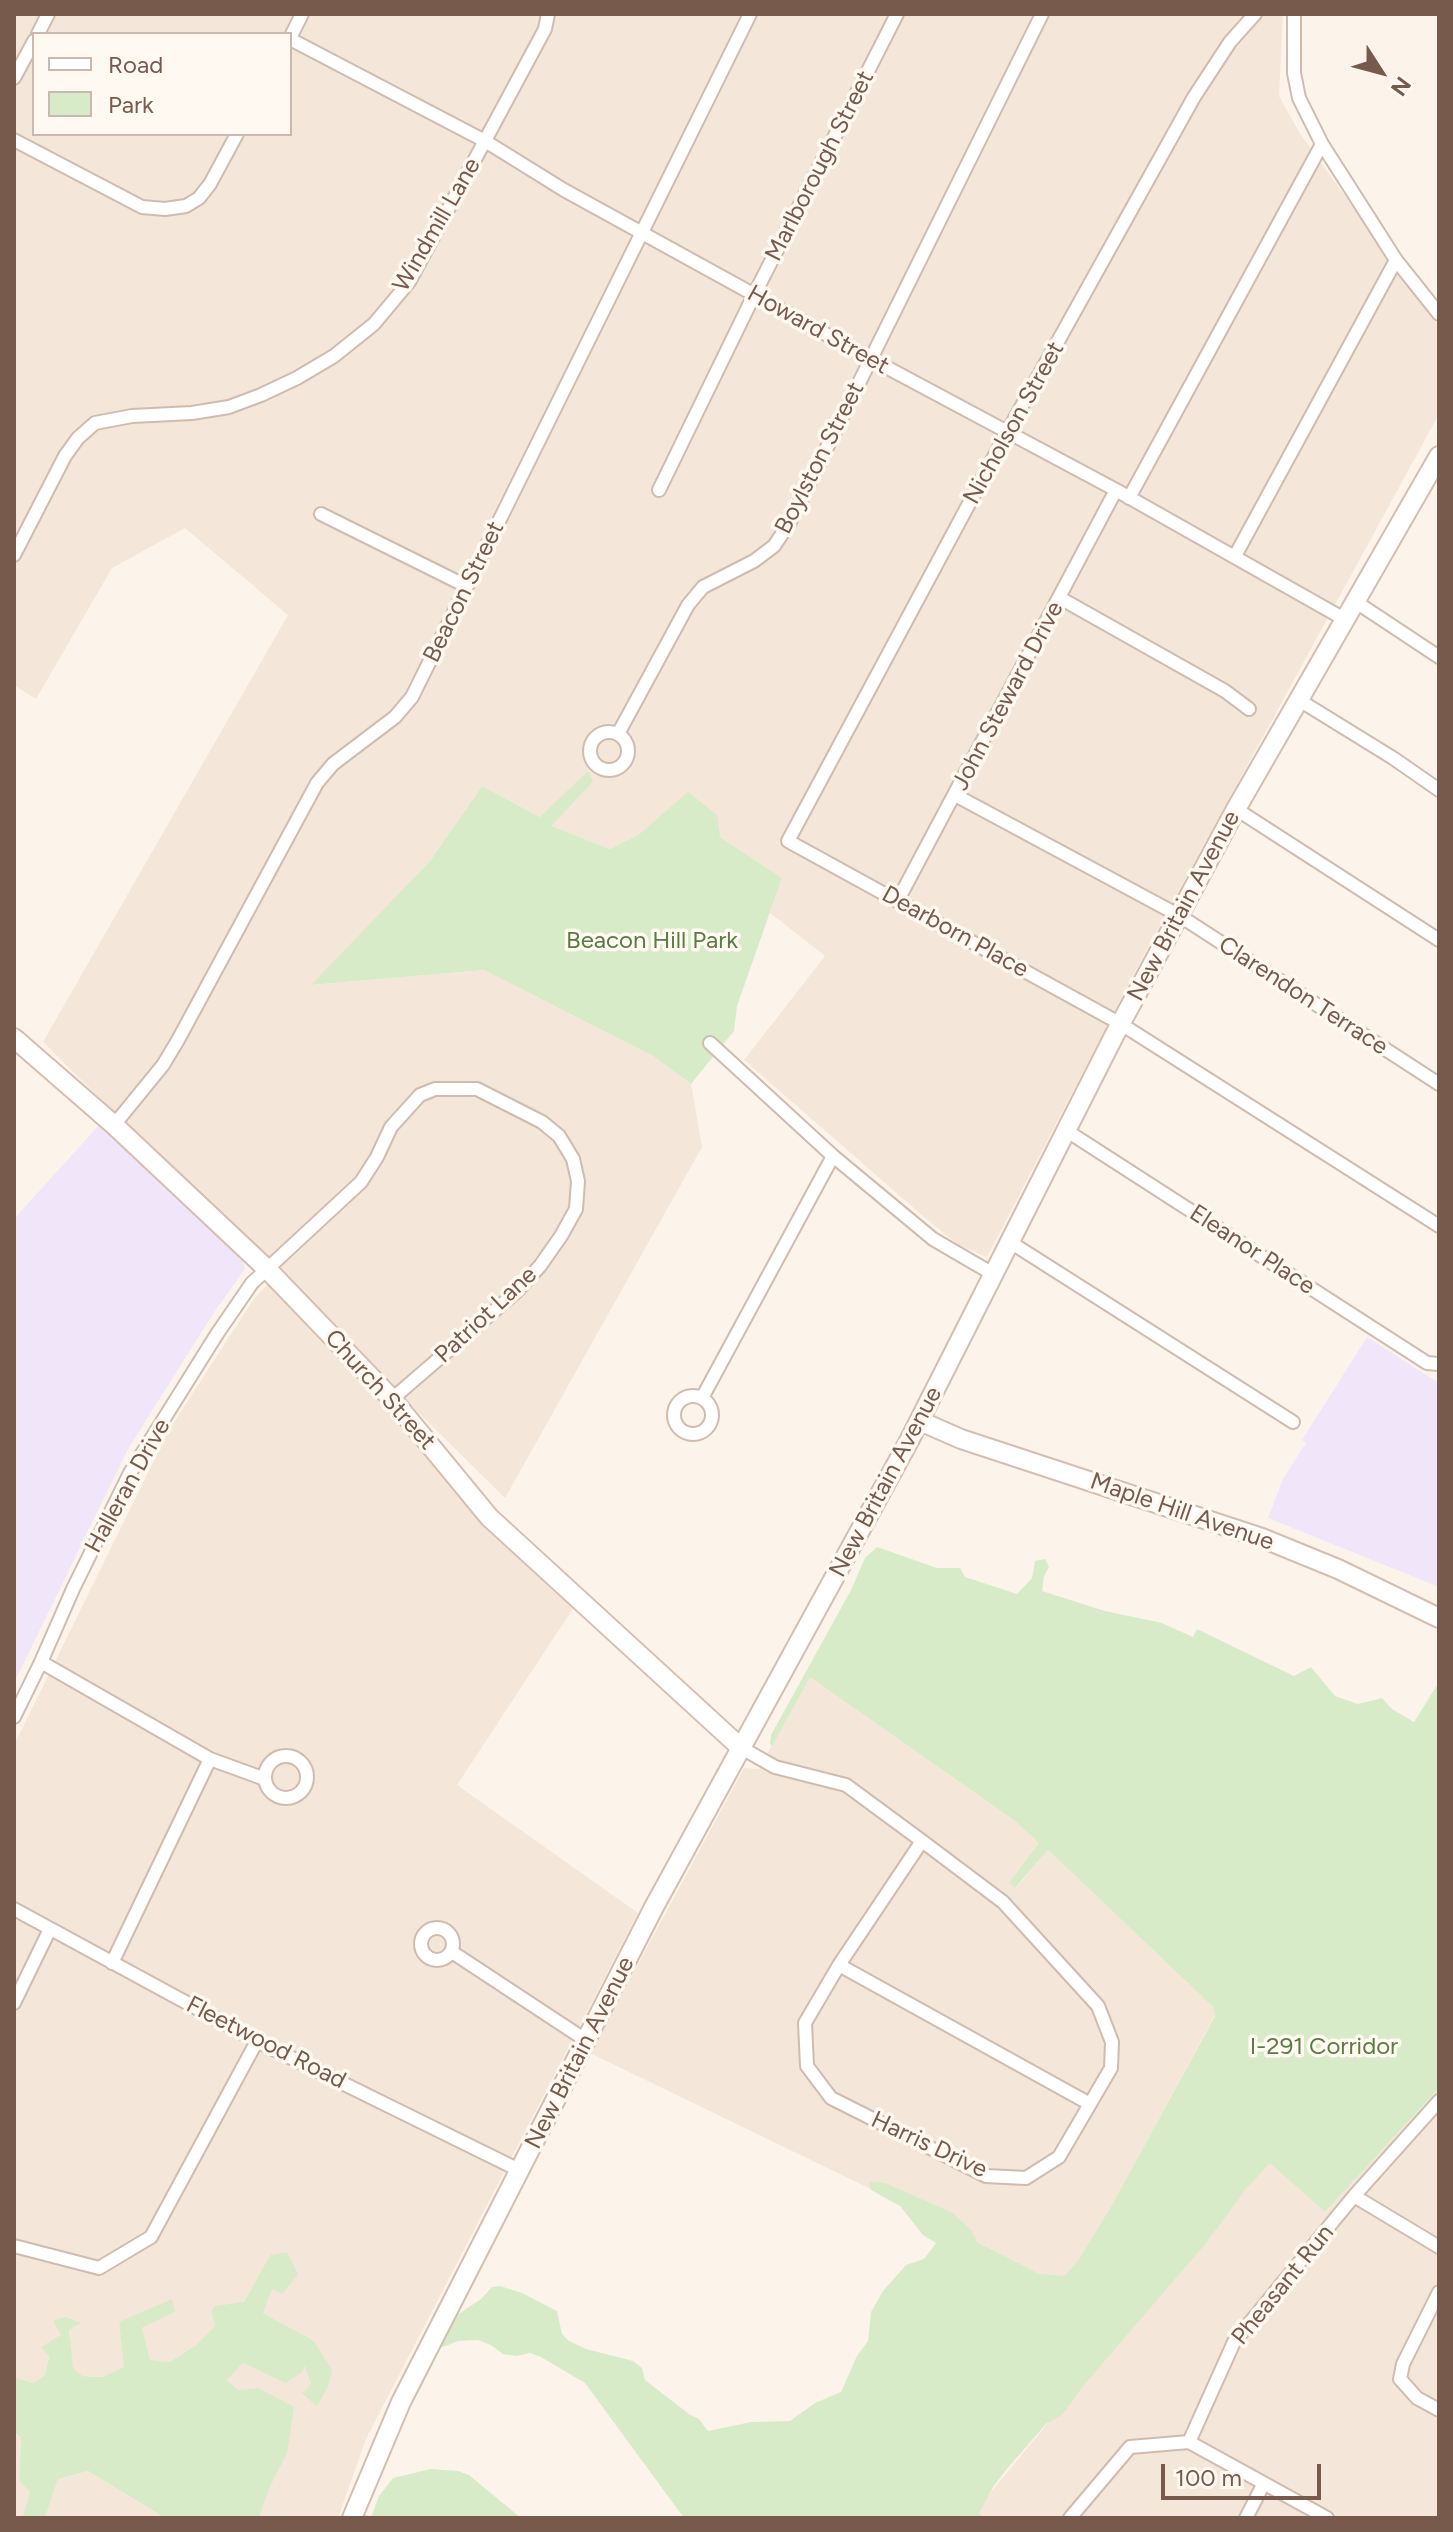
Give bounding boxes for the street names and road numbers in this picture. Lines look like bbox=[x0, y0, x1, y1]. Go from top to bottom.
street label: Marlborough Street bbox=[760, 66, 880, 266]
street label: Windmill Lane bbox=[387, 153, 487, 297]
street label: Howard Street bbox=[742, 279, 894, 381]
street label: Nicholson Street bbox=[957, 337, 1071, 509]
street label: Boylston Street bbox=[769, 377, 871, 539]
street label: Beacon Street bbox=[417, 517, 511, 667]
street label: John Steward Drive bbox=[946, 597, 1070, 795]
street label: New Britain Avenue bbox=[1122, 806, 1246, 1006]
street label: Dearborn Place bbox=[877, 880, 1033, 984]
street label: Clarendon Terrace bbox=[1213, 931, 1393, 1061]
street label: Eleanor Place bbox=[1184, 1199, 1320, 1301]
street label: Patriot Lane bbox=[429, 1261, 543, 1369]
street label: Church Street bbox=[319, 1324, 441, 1456]
street label: New Britain Avenue bbox=[824, 1382, 948, 1582]
street label: Halleran Drive bbox=[79, 1414, 177, 1558]
street label: Maple Hill Avenue bbox=[1086, 1467, 1278, 1557]
street label: New Britain Avenue bbox=[519, 1952, 641, 2154]
street label: Fleetwood Road bbox=[181, 1990, 351, 2096]
street label: Harris Drive bbox=[866, 2106, 992, 2184]
street label: Pheasant Run bbox=[1226, 2219, 1340, 2351]

